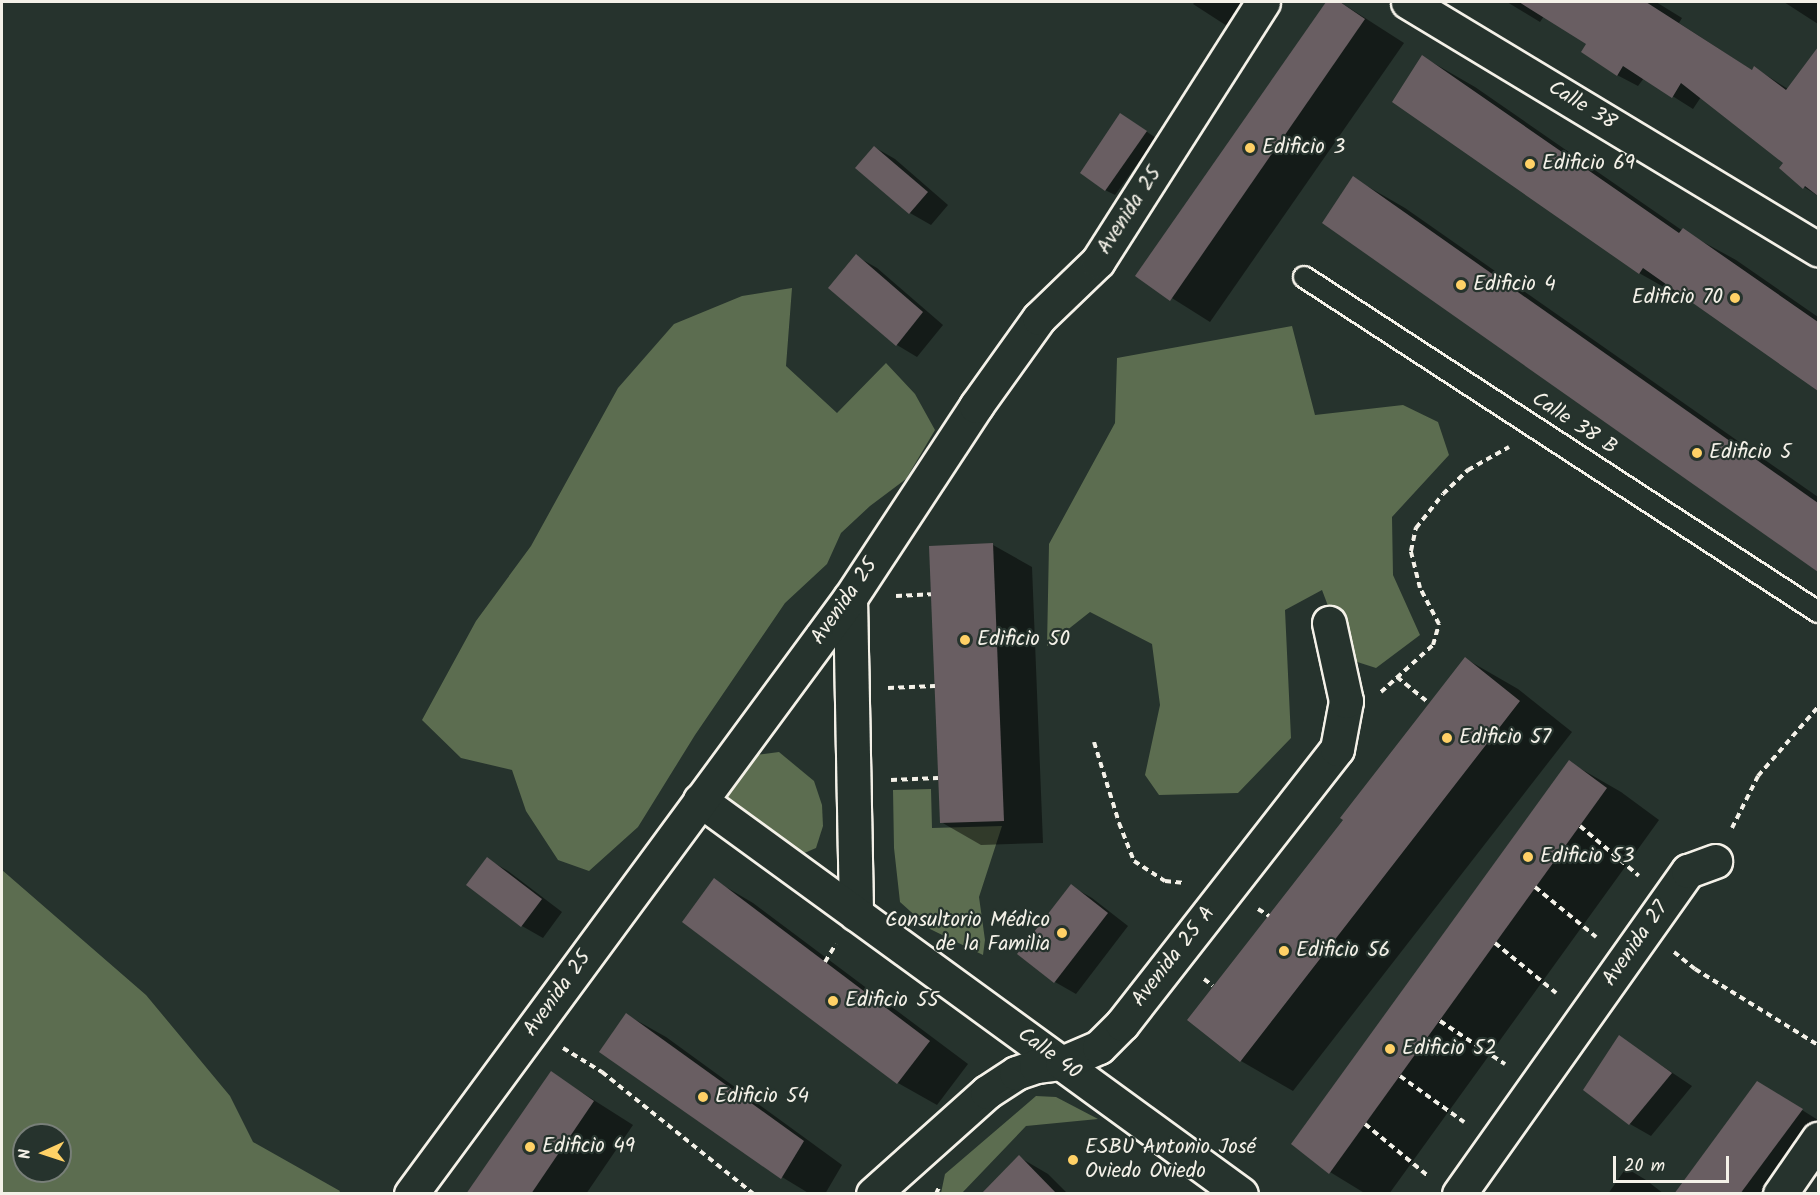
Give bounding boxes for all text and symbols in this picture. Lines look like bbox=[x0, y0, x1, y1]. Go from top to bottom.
street label: Calle 38 bbox=[1543, 76, 1621, 136]
place label: Edificio 3 bbox=[1262, 135, 1345, 161]
marker: Edificio 3 bbox=[1243, 141, 1257, 155]
place label: Edificio 69 bbox=[1542, 151, 1635, 177]
marker: Edificio 69 bbox=[1523, 157, 1537, 171]
street label: Avenida 25 bbox=[1092, 162, 1168, 260]
place label: Edificio 4 bbox=[1473, 272, 1556, 298]
marker: Edificio 4 bbox=[1454, 278, 1468, 292]
place label: Edificio 70 bbox=[1632, 285, 1723, 311]
marker: Edificio 70 bbox=[1728, 291, 1742, 305]
street label: Calle 38 B bbox=[1526, 387, 1622, 461]
place label: Edificio 5 bbox=[1709, 440, 1791, 466]
marker: Edificio 5 bbox=[1690, 446, 1704, 460]
street label: Avenida 25 bbox=[806, 554, 884, 650]
place label: Edificio 50 bbox=[977, 627, 1070, 653]
marker: Edificio 50 bbox=[958, 633, 972, 647]
place label: Edificio 57 bbox=[1459, 725, 1551, 751]
marker: Edificio 57 bbox=[1440, 731, 1454, 745]
place label: Edificio 53 bbox=[1540, 844, 1634, 870]
marker: Edificio 53 bbox=[1521, 850, 1535, 864]
street label: Avenida 27 bbox=[1598, 897, 1674, 991]
street label: Avenida 25 A bbox=[1127, 902, 1221, 1012]
place label: Consultorio Médico de la Familia bbox=[885, 908, 1050, 958]
marker: Consultorio Médico de la Familia bbox=[1055, 926, 1069, 940]
place label: Edificio 56 bbox=[1296, 938, 1390, 964]
marker: Edificio 56 bbox=[1277, 944, 1291, 958]
street label: Avenida 25 bbox=[519, 946, 597, 1042]
place label: Edificio 55 bbox=[845, 988, 939, 1014]
marker: Edificio 55 bbox=[826, 994, 840, 1008]
street label: Calle 40 bbox=[1012, 1022, 1086, 1086]
place label: Edificio 52 bbox=[1402, 1036, 1497, 1062]
marker: Edificio 52 bbox=[1383, 1042, 1397, 1056]
place label: Edificio 54 bbox=[715, 1084, 809, 1110]
marker: Edificio 54 bbox=[696, 1090, 710, 1104]
north arrow bbox=[12, 1123, 72, 1183]
place label: Edificio 49 bbox=[542, 1134, 635, 1160]
place label: ESBU Antonio José Oviedo Oviedo bbox=[1085, 1135, 1256, 1185]
marker: Edificio 49 bbox=[523, 1140, 537, 1154]
scale bar bbox=[1616, 1144, 1732, 1182]
text: N bbox=[13, 1148, 38, 1160]
text: 20 m bbox=[1624, 1152, 1665, 1181]
marker: ESBU Antonio José Oviedo Oviedo bbox=[1066, 1153, 1080, 1167]

